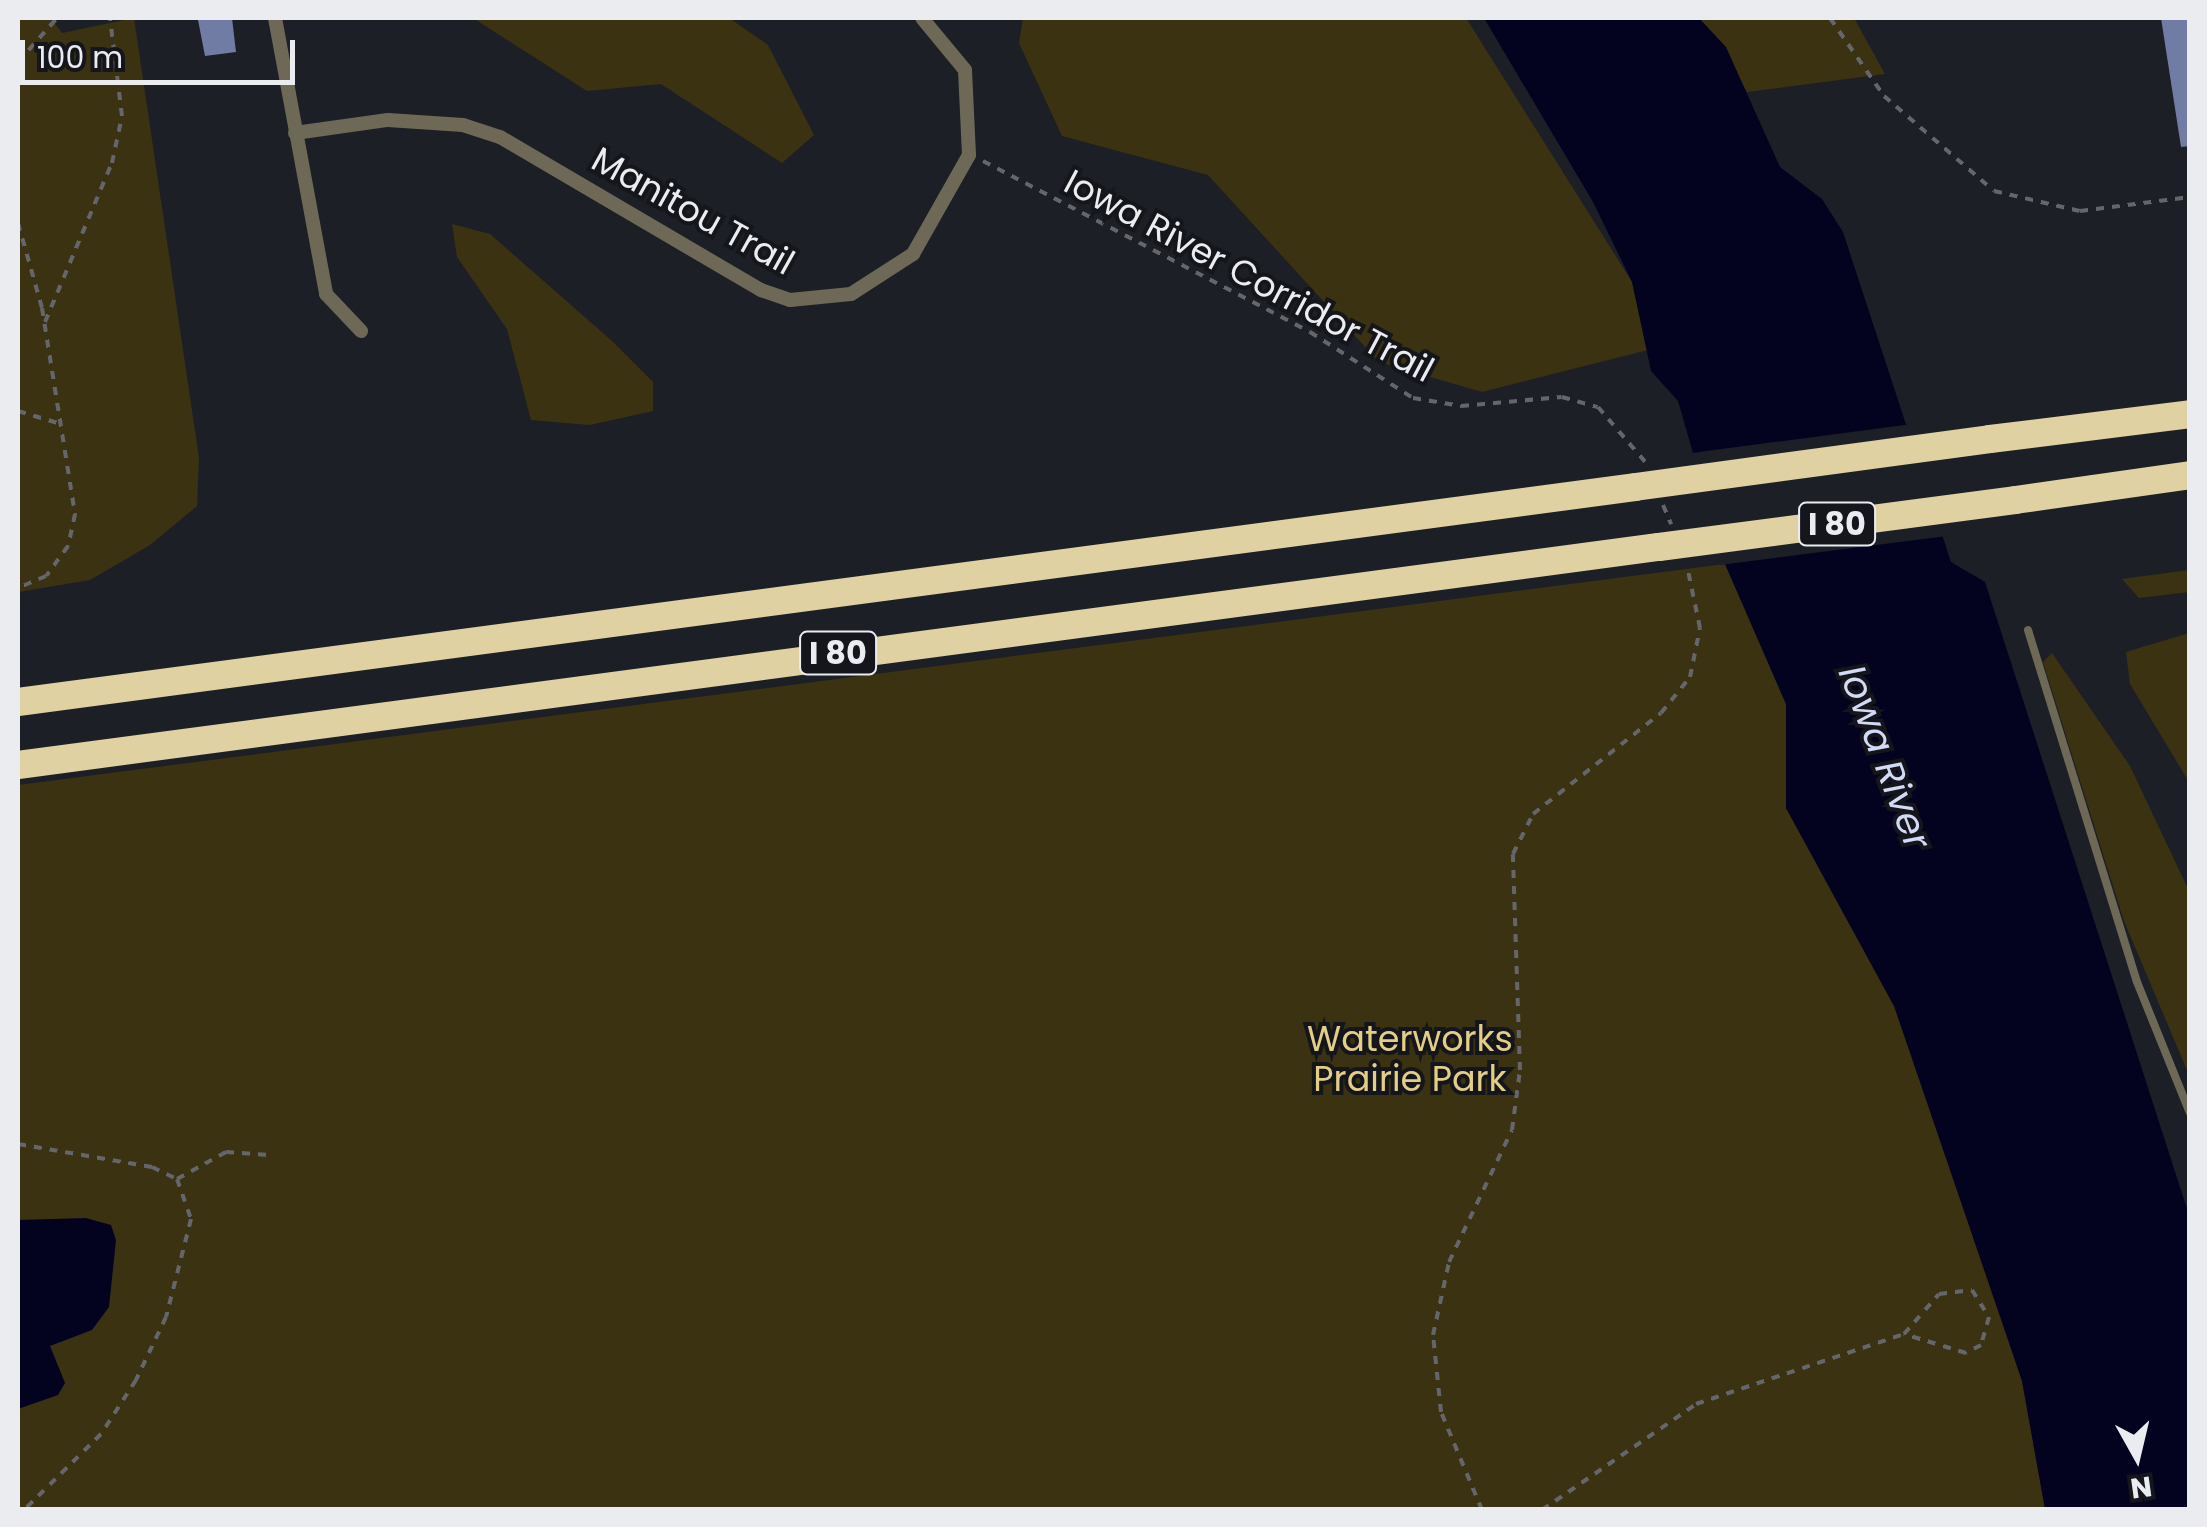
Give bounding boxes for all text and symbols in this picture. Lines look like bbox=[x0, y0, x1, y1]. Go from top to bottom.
scale bar bbox=[25, 20, 300, 82]
text: 100 m bbox=[37, 36, 123, 79]
street label: Manitou Trail bbox=[585, 138, 801, 284]
street label: Iowa River Corridor Trail bbox=[1057, 161, 1441, 391]
road number: I 80 bbox=[1797, 497, 1877, 551]
road number: I 80 bbox=[798, 626, 878, 680]
water label: Iowa River bbox=[1829, 659, 1941, 855]
park label: Waterworks Prairie Park bbox=[1307, 1018, 1513, 1100]
north arrow bbox=[2087, 1407, 2187, 1507]
text: N bbox=[2128, 1466, 2154, 1508]

